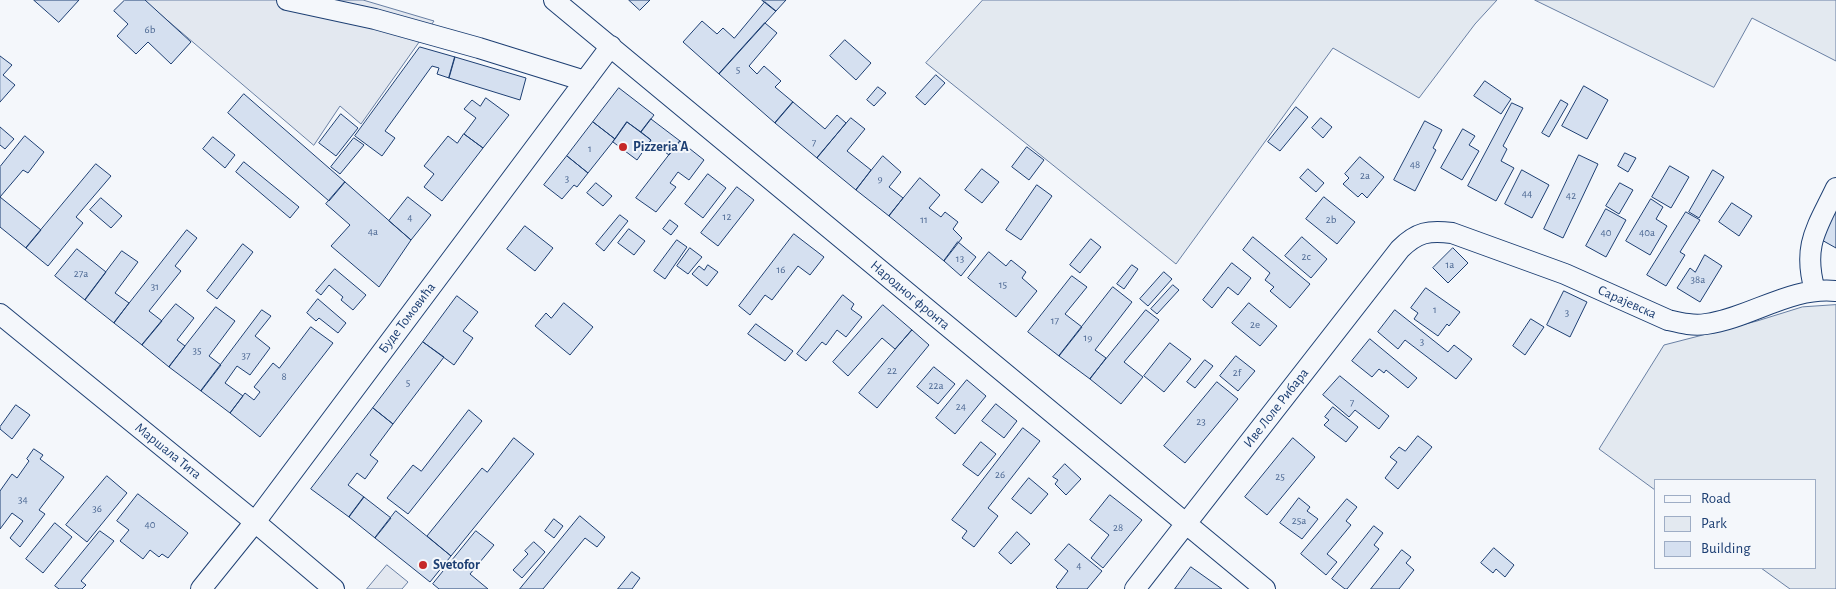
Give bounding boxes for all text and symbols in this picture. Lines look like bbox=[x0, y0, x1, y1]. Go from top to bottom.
house number: 6b bbox=[145, 23, 155, 37]
house number: 5 bbox=[736, 63, 740, 77]
house number: 7 bbox=[812, 136, 816, 150]
place label: Pizzeria A bbox=[633, 139, 689, 155]
marker: Pizzeria A bbox=[617, 141, 629, 153]
house number: 1 bbox=[588, 142, 592, 156]
house number: 48 bbox=[1410, 158, 1420, 172]
house number: 2a bbox=[1360, 169, 1370, 183]
house number: 3 bbox=[565, 172, 569, 186]
house number: 9 bbox=[877, 172, 883, 186]
house number: 44 bbox=[1522, 187, 1532, 201]
house number: 42 bbox=[1566, 189, 1576, 203]
house number: 12 bbox=[723, 210, 731, 224]
house number: 4 bbox=[407, 211, 413, 225]
house number: 11 bbox=[920, 213, 928, 227]
house number: 2b bbox=[1326, 213, 1336, 227]
house number: 4a bbox=[368, 225, 378, 239]
house number: 40 bbox=[1600, 226, 1612, 240]
house number: 40a bbox=[1639, 226, 1655, 240]
house number: 2c bbox=[1301, 250, 1311, 264]
house number: 13 bbox=[956, 252, 964, 266]
street label: Народног фронта bbox=[867, 257, 953, 333]
house number: 1a bbox=[1446, 258, 1454, 272]
house number: 16 bbox=[777, 263, 785, 277]
house number: 27a bbox=[74, 267, 88, 281]
house number: 38a bbox=[1691, 273, 1705, 287]
house number: 15 bbox=[999, 278, 1007, 292]
street label: Буде Томовића bbox=[375, 279, 439, 357]
house number: 31 bbox=[151, 280, 159, 294]
street label: Сарајевска bbox=[1595, 282, 1659, 322]
house number: 1 bbox=[1433, 303, 1437, 317]
house number: 3 bbox=[1565, 306, 1569, 320]
house number: 17 bbox=[1051, 314, 1059, 328]
house number: 2e bbox=[1250, 318, 1260, 332]
house number: 19 bbox=[1084, 331, 1092, 345]
house number: 3 bbox=[1420, 335, 1424, 349]
house number: 35 bbox=[192, 344, 202, 358]
house number: 37 bbox=[241, 349, 251, 363]
house number: 22 bbox=[887, 364, 897, 378]
street label: Иве Лоле Рибара bbox=[1240, 365, 1312, 451]
house number: 2f bbox=[1233, 366, 1241, 380]
house number: 8 bbox=[281, 370, 287, 384]
house number: 5 bbox=[406, 376, 410, 390]
house number: 22a bbox=[928, 379, 944, 393]
house number: 7 bbox=[1350, 396, 1354, 410]
house number: 24 bbox=[956, 400, 966, 414]
house number: 23 bbox=[1196, 415, 1206, 429]
street label: Маршала Тита bbox=[131, 419, 205, 483]
house number: 26 bbox=[995, 468, 1005, 482]
house number: 25 bbox=[1275, 470, 1285, 484]
legend bbox=[1654, 479, 1816, 569]
text: Road bbox=[1701, 491, 1731, 506]
house number: 34 bbox=[18, 493, 28, 507]
house number: 36 bbox=[92, 502, 102, 516]
house number: 25a bbox=[1292, 514, 1306, 528]
text: Park bbox=[1701, 516, 1727, 531]
house number: 40 bbox=[144, 518, 156, 532]
house number: 28 bbox=[1113, 521, 1123, 535]
text: Building bbox=[1701, 541, 1751, 556]
place label: Svetofor bbox=[433, 557, 480, 573]
marker: Svetofor bbox=[417, 559, 429, 571]
house number: 4 bbox=[1076, 559, 1082, 573]

